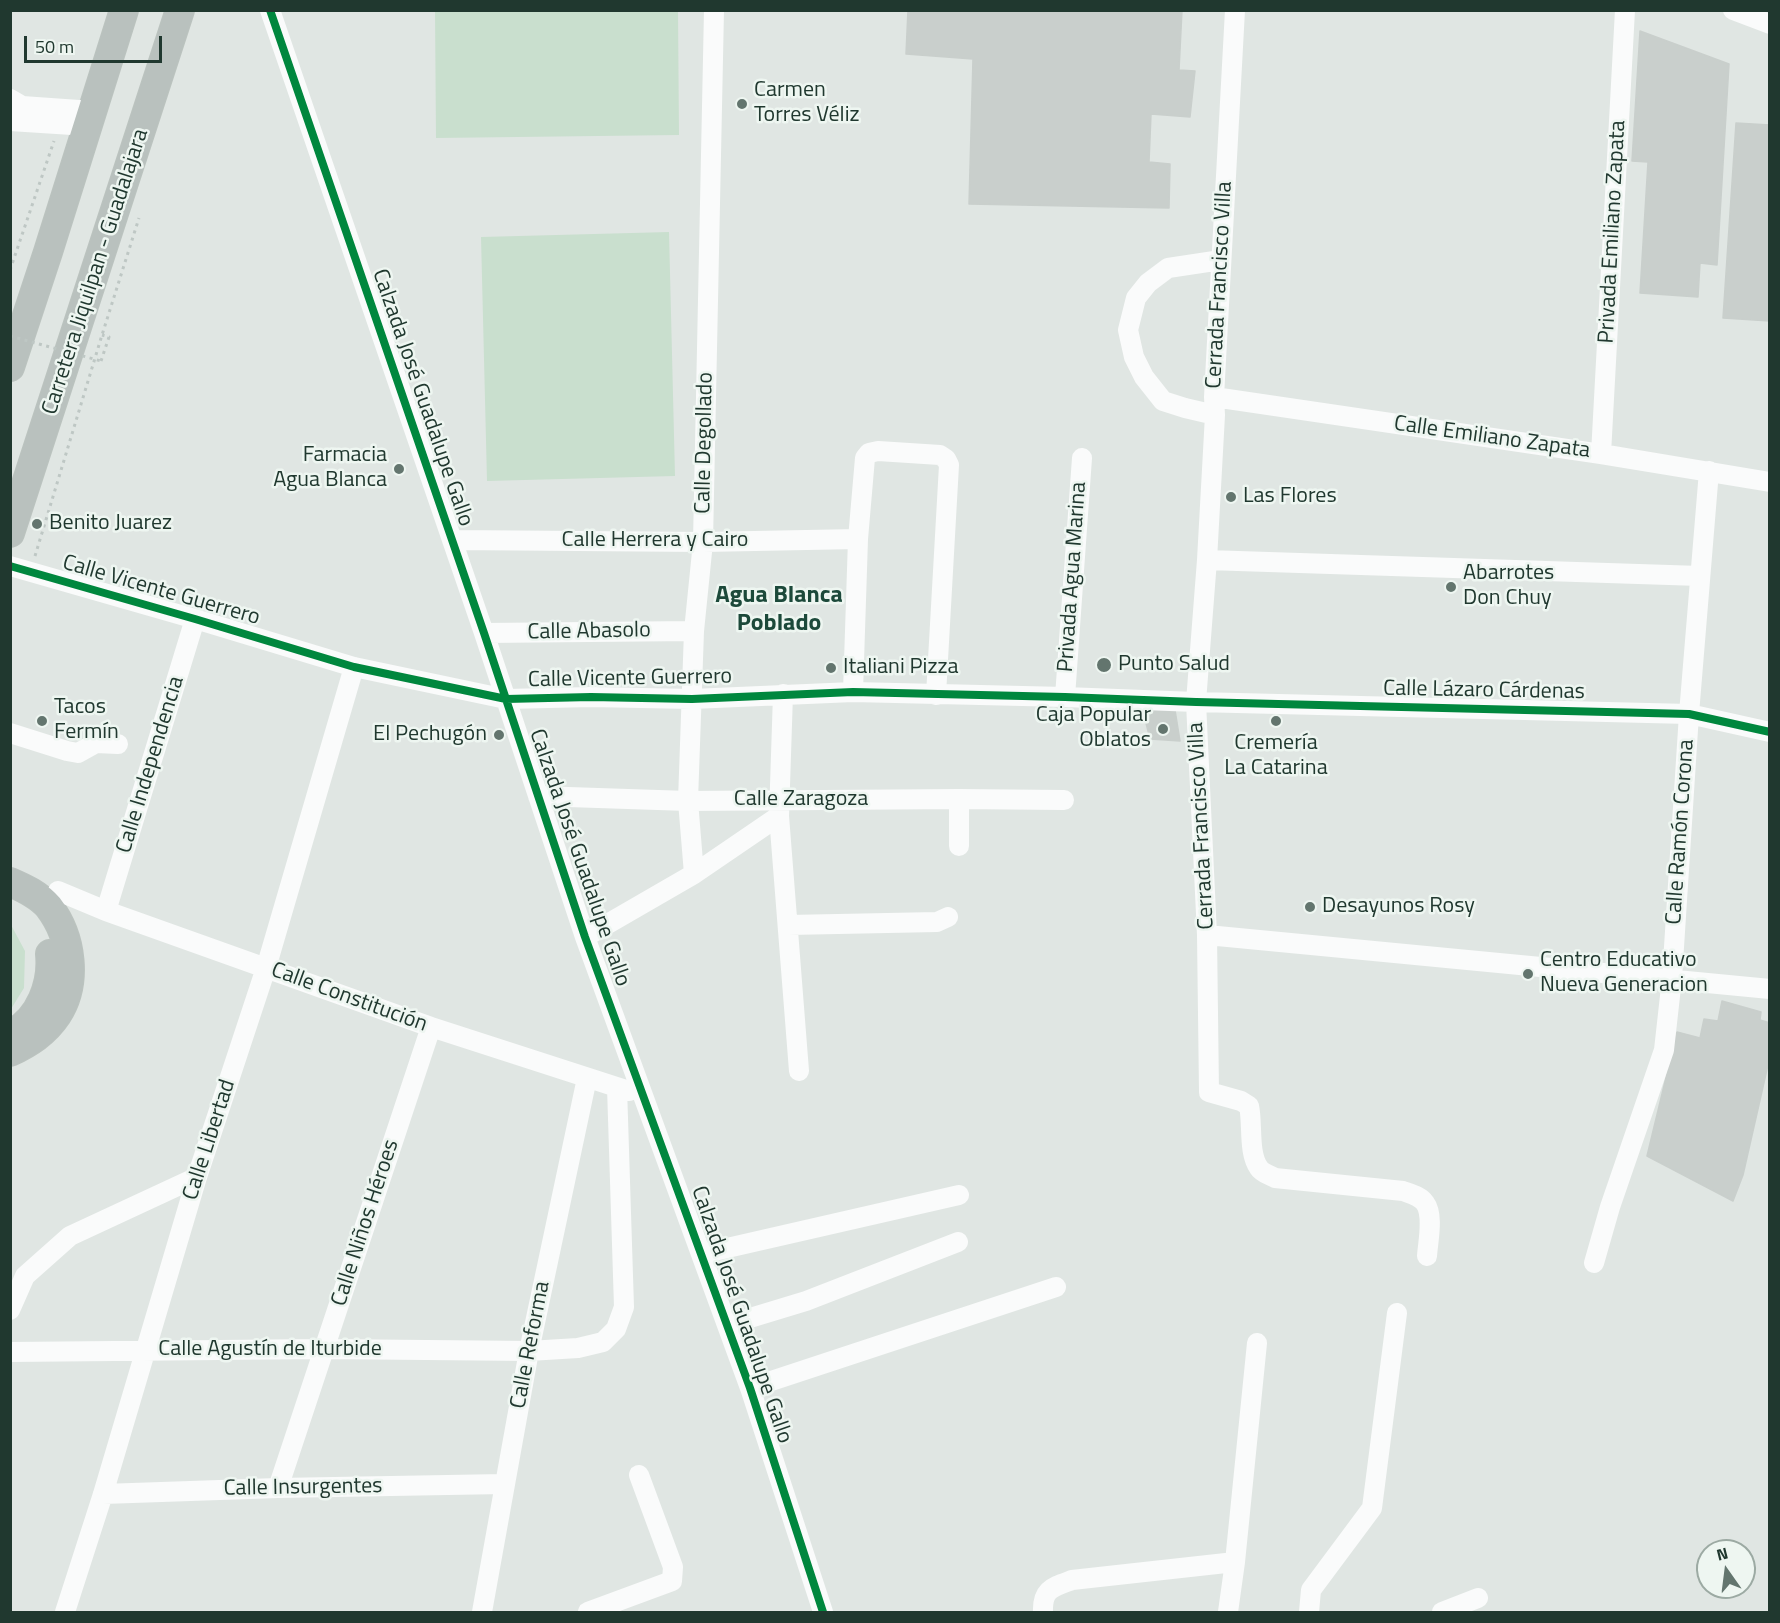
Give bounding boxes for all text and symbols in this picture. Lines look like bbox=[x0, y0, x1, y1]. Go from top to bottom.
scale bar bbox=[27, 24, 165, 62]
text: 50 m bbox=[35, 33, 74, 60]
place label: Carmen Torres Véliz bbox=[754, 78, 859, 130]
marker: Carmen Torres Véliz bbox=[735, 97, 749, 111]
street label: Privada Emiliano Zapata bbox=[1594, 120, 1632, 344]
street label: Carretera Jiquilpan - Guadalajara bbox=[37, 126, 155, 418]
street label: Cerrada Francisco Villa bbox=[1201, 181, 1239, 389]
street label: Calzada José Guadalupe Gallo bbox=[366, 266, 478, 530]
street label: Calle Degollado bbox=[691, 372, 719, 514]
street label: Calle Emiliano Zapata bbox=[1392, 411, 1592, 465]
place label: Farmacia Agua Blanca bbox=[273, 443, 387, 494]
marker: Farmacia Agua Blanca bbox=[392, 462, 406, 476]
street label: Privada Agua Marina bbox=[1053, 481, 1093, 673]
place label: Las Flores bbox=[1243, 484, 1337, 510]
marker: Las Flores bbox=[1224, 490, 1238, 504]
place label: Benito Juarez bbox=[49, 511, 172, 537]
marker: Benito Juarez bbox=[30, 517, 44, 531]
street label: Calle Herrera y Cairo bbox=[562, 528, 748, 554]
street label: Calle Vicente Guerrero bbox=[59, 550, 263, 632]
place label: Abarrotes Don Chuy bbox=[1463, 561, 1554, 612]
marker: Abarrotes Don Chuy bbox=[1444, 580, 1458, 594]
district label: Agua Blanca Poblado bbox=[715, 582, 843, 638]
street label: Calle Abasolo bbox=[527, 618, 651, 646]
place label: Punto Salud bbox=[1118, 652, 1230, 678]
place label: Italiani Pizza bbox=[843, 655, 958, 681]
marker: Punto Salud bbox=[1095, 656, 1113, 674]
marker: Italiani Pizza bbox=[824, 661, 838, 675]
street label: Calle Vicente Guerrero bbox=[528, 664, 732, 694]
street label: Calle Independencia bbox=[112, 673, 190, 857]
street label: Calle Lázaro Cárdenas bbox=[1383, 676, 1585, 706]
place label: Tacos Fermín bbox=[54, 695, 119, 746]
place label: Caja Popular Oblatos bbox=[1036, 703, 1151, 754]
marker: Tacos Fermín bbox=[35, 714, 49, 728]
marker: Cremería La Catarina bbox=[1269, 714, 1283, 728]
place label: El Pechugón bbox=[373, 722, 487, 748]
marker: Caja Popular Oblatos bbox=[1156, 722, 1170, 736]
street label: Cerrada Francisco Villa bbox=[1183, 722, 1221, 930]
street label: Calzada José Guadalupe Gallo bbox=[523, 726, 635, 990]
marker: El Pechugón bbox=[492, 728, 506, 742]
place label: Cremería La Catarina bbox=[1224, 731, 1328, 782]
street label: Calle Ramón Corona bbox=[1661, 739, 1701, 925]
street label: Calle Zaragoza bbox=[734, 787, 868, 813]
place label: Desayunos Rosy bbox=[1322, 894, 1475, 920]
marker: Desayunos Rosy bbox=[1303, 900, 1317, 914]
place label: Centro Educativo Nueva Generacion bbox=[1540, 948, 1708, 999]
street label: Calle Constitución bbox=[267, 957, 431, 1039]
marker: Centro Educativo Nueva Generacion bbox=[1521, 967, 1535, 981]
street label: Calle Libertad bbox=[178, 1076, 242, 1204]
street label: Calle Niños Héroes bbox=[327, 1136, 405, 1310]
street label: Calzada José Guadalupe Gallo bbox=[685, 1183, 797, 1447]
street label: Calle Reforma bbox=[506, 1279, 556, 1411]
street label: Calle Agustín de Iturbide bbox=[158, 1337, 382, 1363]
street label: Calle Insurgentes bbox=[223, 1473, 383, 1503]
north arrow bbox=[1696, 1539, 1756, 1599]
text: N bbox=[1714, 1540, 1730, 1566]

